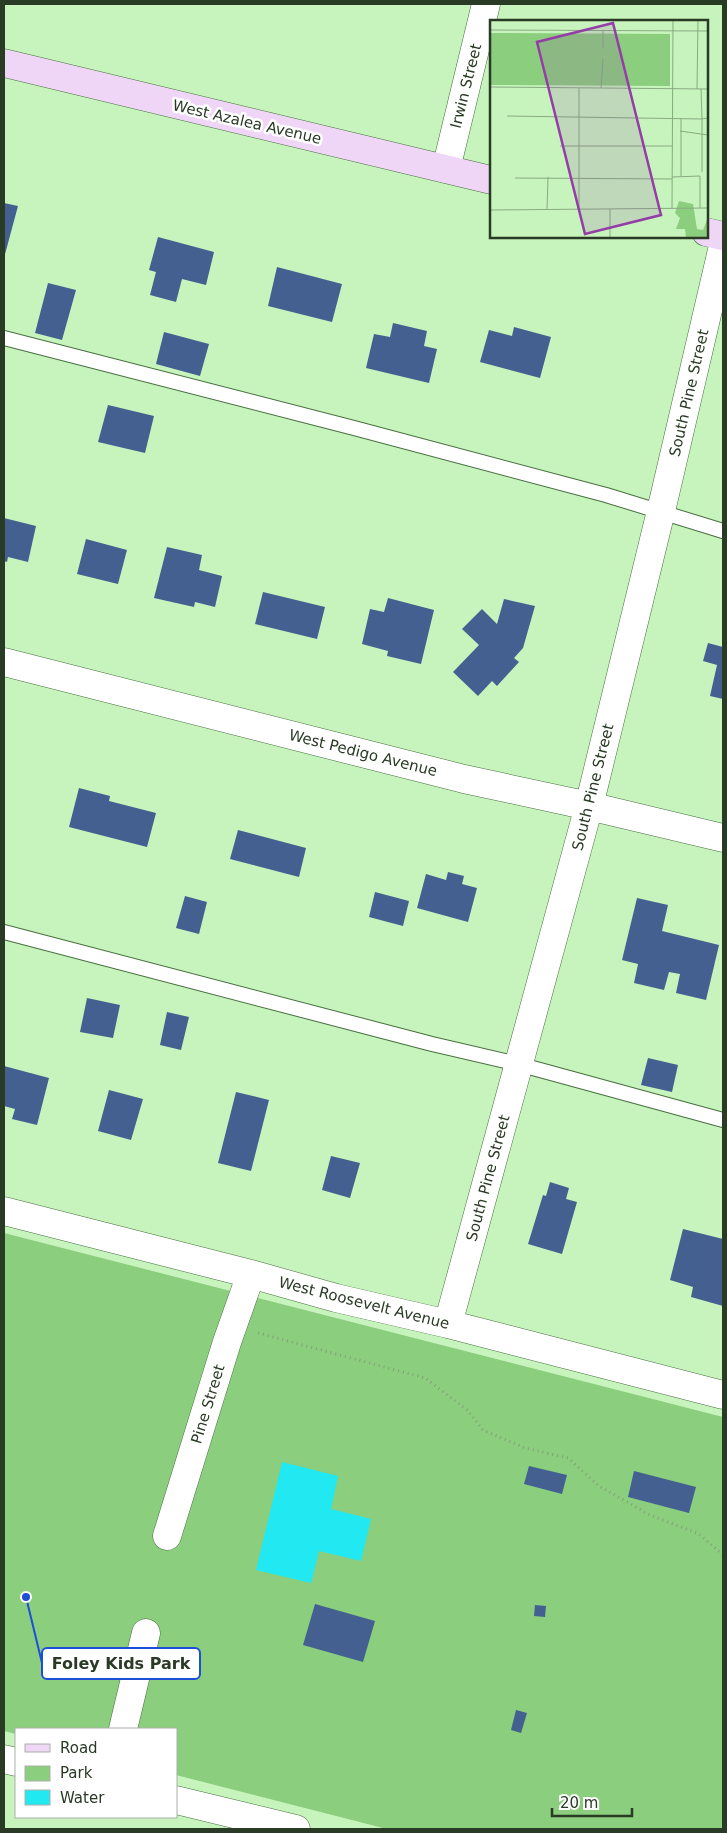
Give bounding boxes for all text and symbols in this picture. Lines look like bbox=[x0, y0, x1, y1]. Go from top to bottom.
inset map bbox=[490, 20, 707, 238]
street label: Irwin Street bbox=[447, 42, 485, 130]
street label: West Azalea Avenue bbox=[171, 96, 323, 148]
street label: South Pine Street bbox=[666, 327, 712, 459]
street label: South Pine Street bbox=[569, 721, 618, 852]
street label: West Pedigo Avenue bbox=[287, 726, 439, 780]
street label: South Pine Street bbox=[462, 1113, 514, 1243]
street label: West Roosevelt Avenue bbox=[277, 1273, 451, 1333]
street label: Pine Street bbox=[187, 1362, 229, 1446]
callout: Foley Kids Park bbox=[42, 1648, 200, 1679]
text: Foley Kids Park bbox=[52, 1654, 191, 1673]
legend bbox=[15, 1728, 178, 1818]
text: Road bbox=[60, 1739, 98, 1757]
text: Park bbox=[60, 1764, 93, 1782]
scale bar bbox=[552, 1786, 632, 1818]
text: Water bbox=[60, 1789, 105, 1807]
text: 20 m bbox=[560, 1794, 598, 1812]

